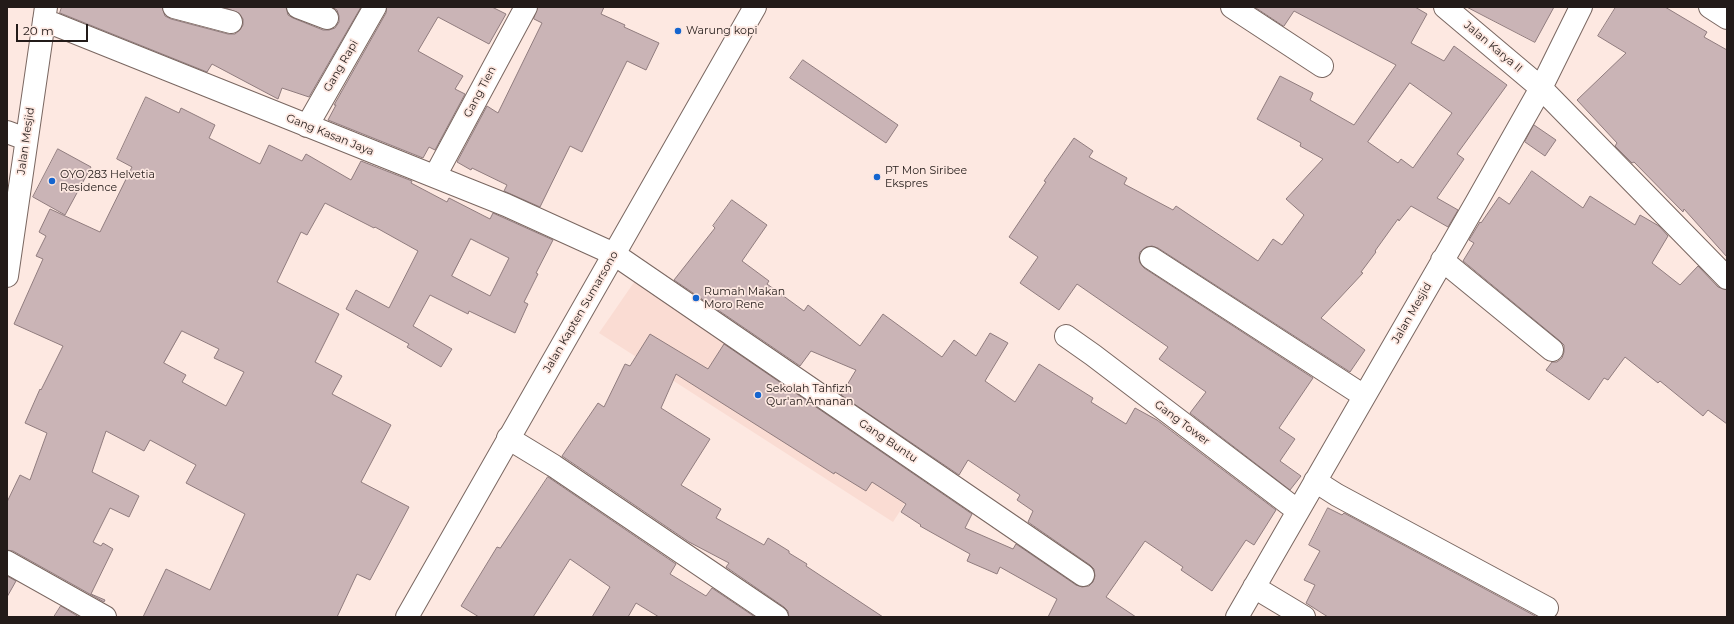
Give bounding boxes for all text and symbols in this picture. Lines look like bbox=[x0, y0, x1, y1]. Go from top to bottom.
scale bar bbox=[18, 16, 90, 42]
street label: Jalan Karya II bbox=[1461, 19, 1525, 75]
text: 20 m bbox=[23, 23, 54, 38]
place label: Warung kopi bbox=[686, 24, 757, 38]
marker: Warung kopi bbox=[673, 26, 683, 36]
street label: Gang Rapi bbox=[321, 38, 361, 94]
street label: Gang Tien bbox=[461, 64, 499, 120]
street label: Jalan Mesjid bbox=[15, 107, 37, 175]
street label: Gang Kasan Jaya bbox=[284, 111, 376, 159]
place label: PT Mon Siribee Ekspres bbox=[885, 164, 967, 190]
place label: OYO 283 Helvetia Residence bbox=[60, 168, 155, 194]
marker: PT Mon Siribee Ekspres bbox=[872, 172, 882, 182]
marker: OYO 283 Helvetia Residence bbox=[47, 176, 57, 186]
street label: Jalan Kapten Sumarsono bbox=[541, 249, 621, 375]
street label: Jalan Mesjid bbox=[1389, 280, 1435, 346]
place label: Rumah Makan Moro Rene bbox=[704, 285, 785, 311]
marker: Rumah Makan Moro Rene bbox=[691, 293, 701, 303]
place label: Sekolah Tahfizh Qur'an Amanan bbox=[766, 382, 853, 408]
marker: Sekolah Tahfizh Qur'an Amanan bbox=[753, 390, 763, 400]
street label: Gang Tower bbox=[1152, 398, 1212, 448]
street label: Gang Buntu bbox=[856, 417, 920, 465]

